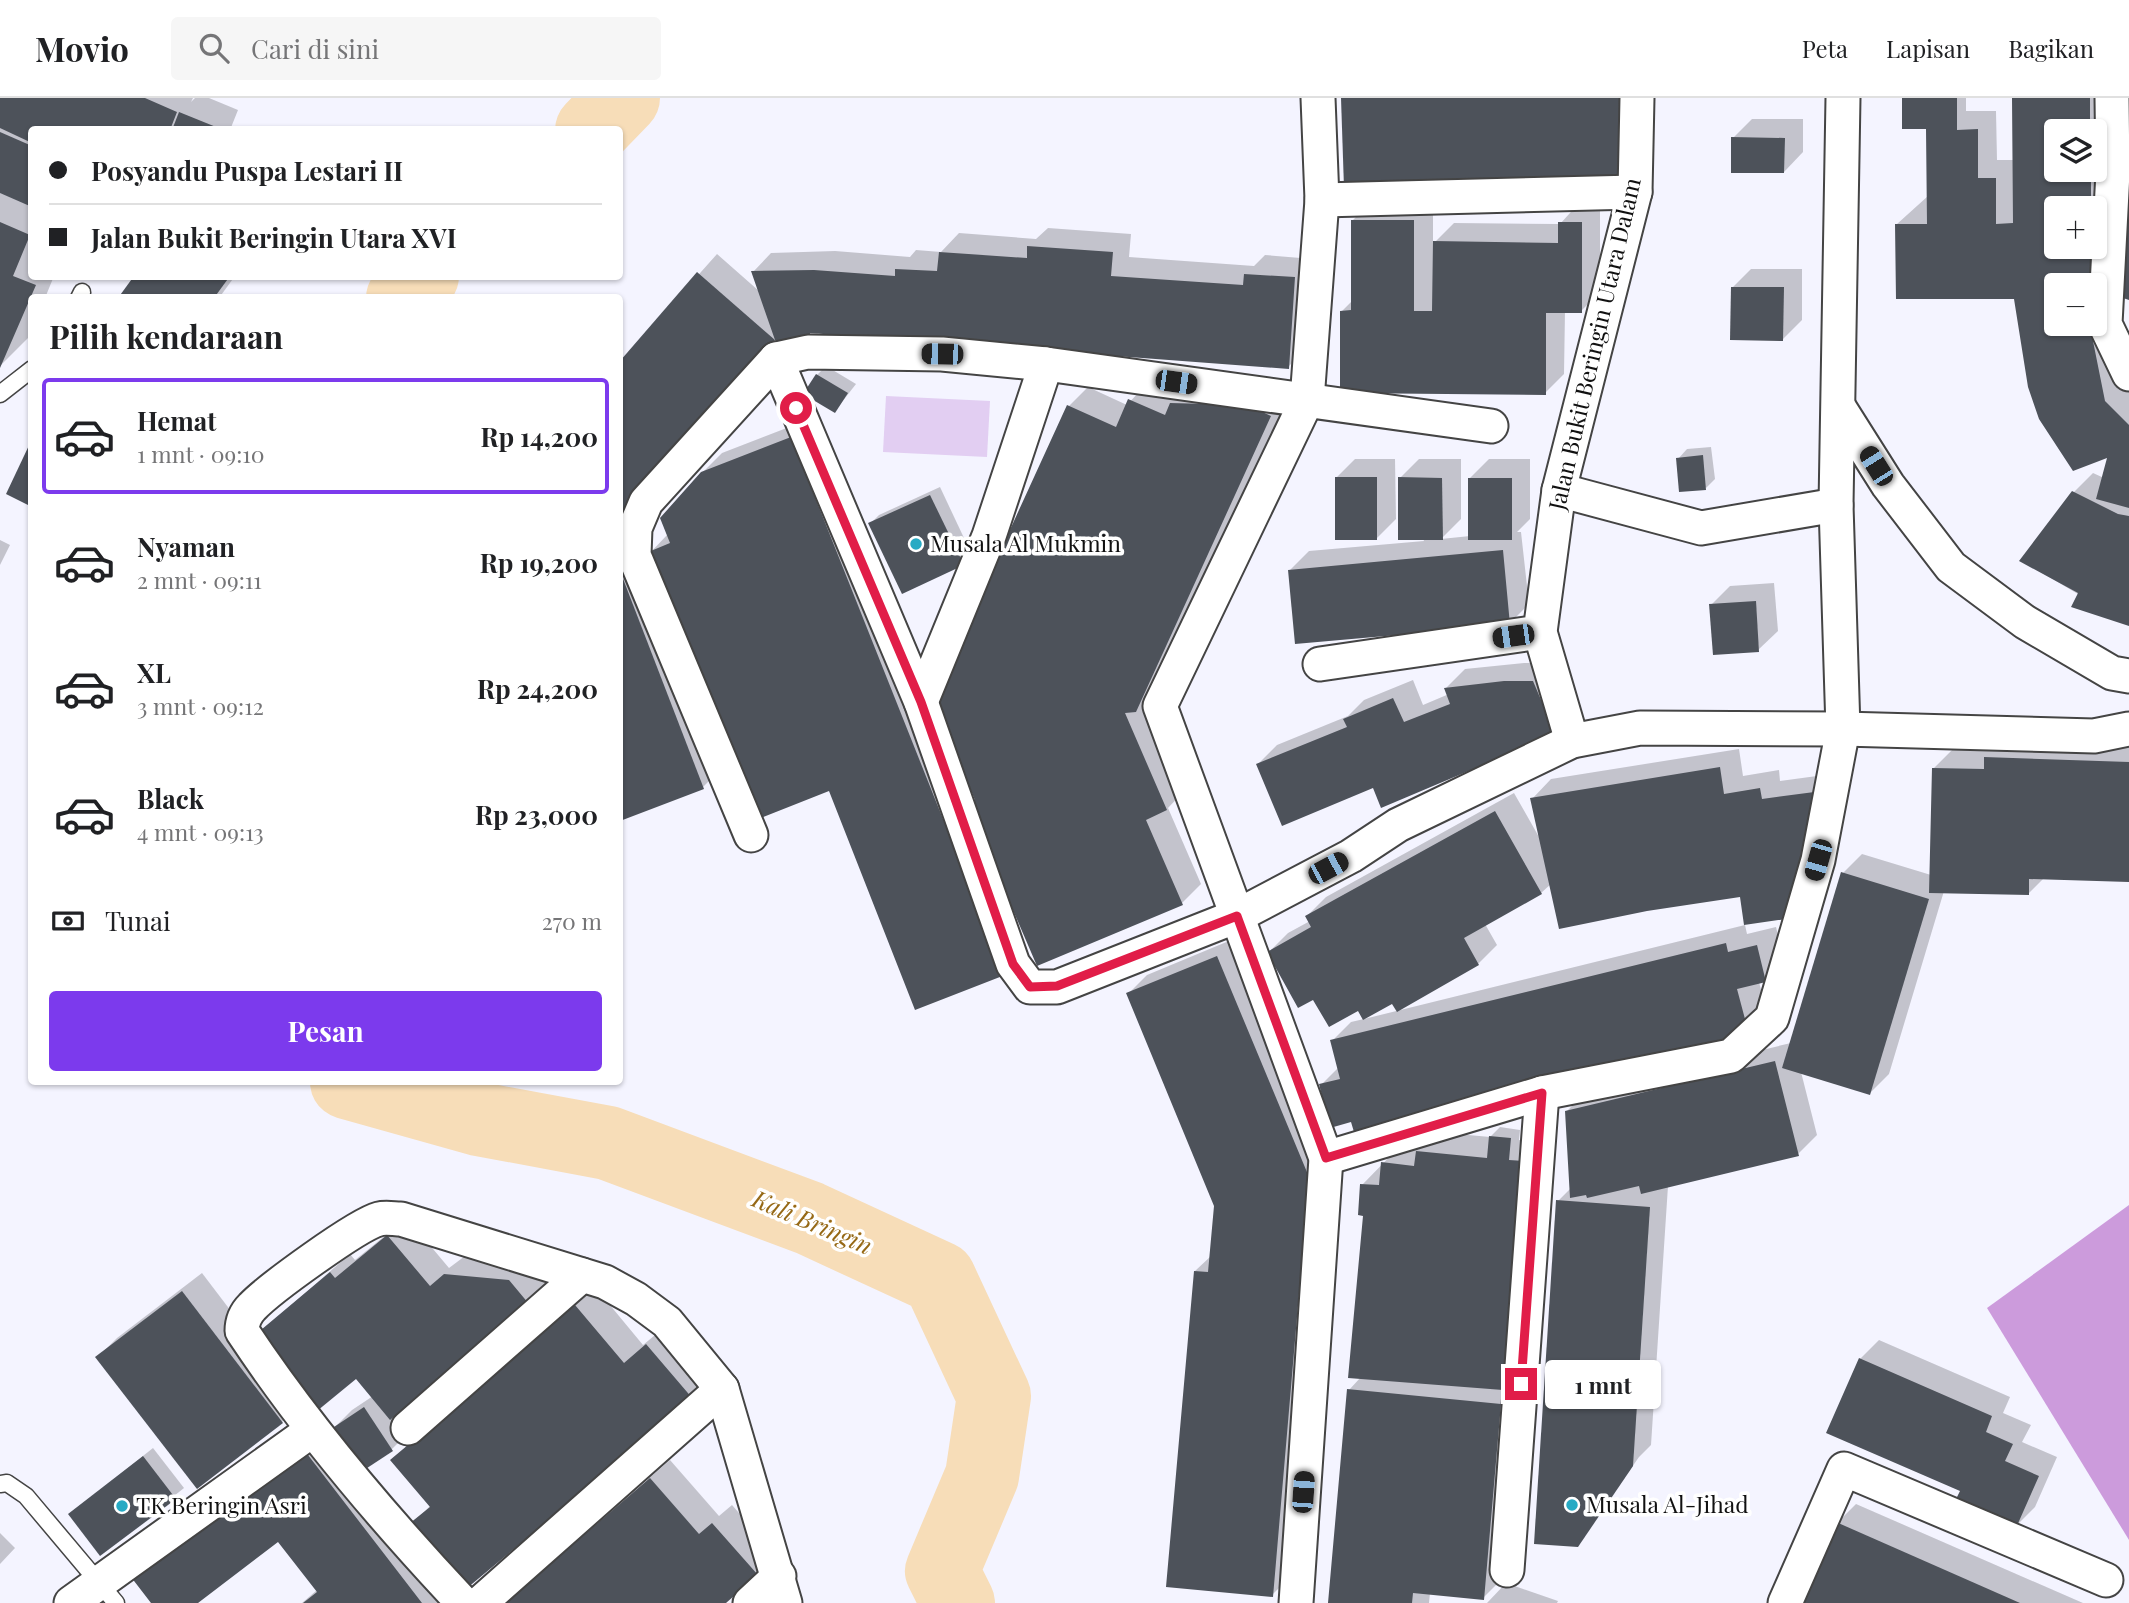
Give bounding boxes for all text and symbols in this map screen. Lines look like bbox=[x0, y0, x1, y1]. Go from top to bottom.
search box bbox=[171, 17, 661, 80]
text: Movio bbox=[35, 26, 129, 70]
icon: search bbox=[195, 29, 233, 67]
text: Cari di sini bbox=[251, 31, 379, 66]
text: Peta bbox=[1802, 32, 1848, 64]
text: Lapisan bbox=[1886, 32, 1970, 64]
text: Bagikan bbox=[2008, 32, 2094, 64]
map controls bbox=[2044, 119, 2107, 336]
button: layers bbox=[2044, 119, 2107, 182]
text: Posyandu Puspa Lestari II bbox=[91, 153, 403, 188]
street label: Jalan Bukit Beringin Utara Dalam bbox=[1540, 174, 1647, 514]
button: + bbox=[2044, 196, 2107, 259]
text: Jalan Bukit Beringin Utara XVI bbox=[91, 220, 456, 255]
button: − bbox=[2044, 273, 2107, 336]
text: Pilih kendaraan bbox=[49, 314, 283, 357]
car bbox=[921, 343, 964, 365]
car bbox=[1154, 369, 1199, 395]
route start bbox=[780, 392, 812, 424]
text: Hemat bbox=[137, 403, 216, 438]
icon: car bbox=[53, 405, 116, 468]
text: Rp 14,200 bbox=[480, 419, 598, 454]
text: 1 mnt · 09:10 bbox=[137, 438, 265, 469]
car bbox=[1856, 443, 1897, 489]
place label: Musala Al Mukmin bbox=[930, 527, 1121, 558]
text: Nyaman bbox=[137, 529, 235, 564]
icon: car bbox=[53, 531, 116, 594]
marker: Musala Al Mukmin bbox=[908, 536, 924, 552]
text: Rp 19,200 bbox=[480, 545, 598, 580]
text: 2 mnt · 09:11 bbox=[137, 564, 262, 595]
car bbox=[1491, 623, 1536, 649]
text: XL bbox=[137, 655, 171, 690]
icon: car bbox=[53, 657, 116, 720]
text: Rp 24,200 bbox=[477, 671, 598, 706]
text: 3 mnt · 09:12 bbox=[137, 690, 264, 721]
text: Black bbox=[137, 781, 204, 816]
icon: car bbox=[53, 783, 116, 846]
text: Rp 23,000 bbox=[475, 797, 598, 832]
text: 4 mnt · 09:13 bbox=[137, 816, 264, 847]
car bbox=[1803, 837, 1834, 883]
car bbox=[1305, 849, 1352, 887]
icon: cash bbox=[49, 902, 87, 940]
text: Tunai bbox=[105, 903, 171, 938]
text: 270 m bbox=[542, 905, 602, 936]
button: Pesan bbox=[49, 991, 602, 1071]
water label: Kali Bringin bbox=[747, 1181, 877, 1261]
callout: 1 mnt bbox=[1546, 1360, 1661, 1408]
route end bbox=[1505, 1368, 1537, 1400]
text: 1 mnt bbox=[1574, 1369, 1632, 1400]
car bbox=[1292, 1470, 1315, 1514]
place label: Musala Al-Jihad bbox=[1586, 1488, 1749, 1519]
place label: TK Beringin Asri bbox=[136, 1489, 307, 1520]
marker: Musala Al-Jihad bbox=[1564, 1497, 1580, 1513]
marker: TK Beringin Asri bbox=[114, 1498, 130, 1514]

